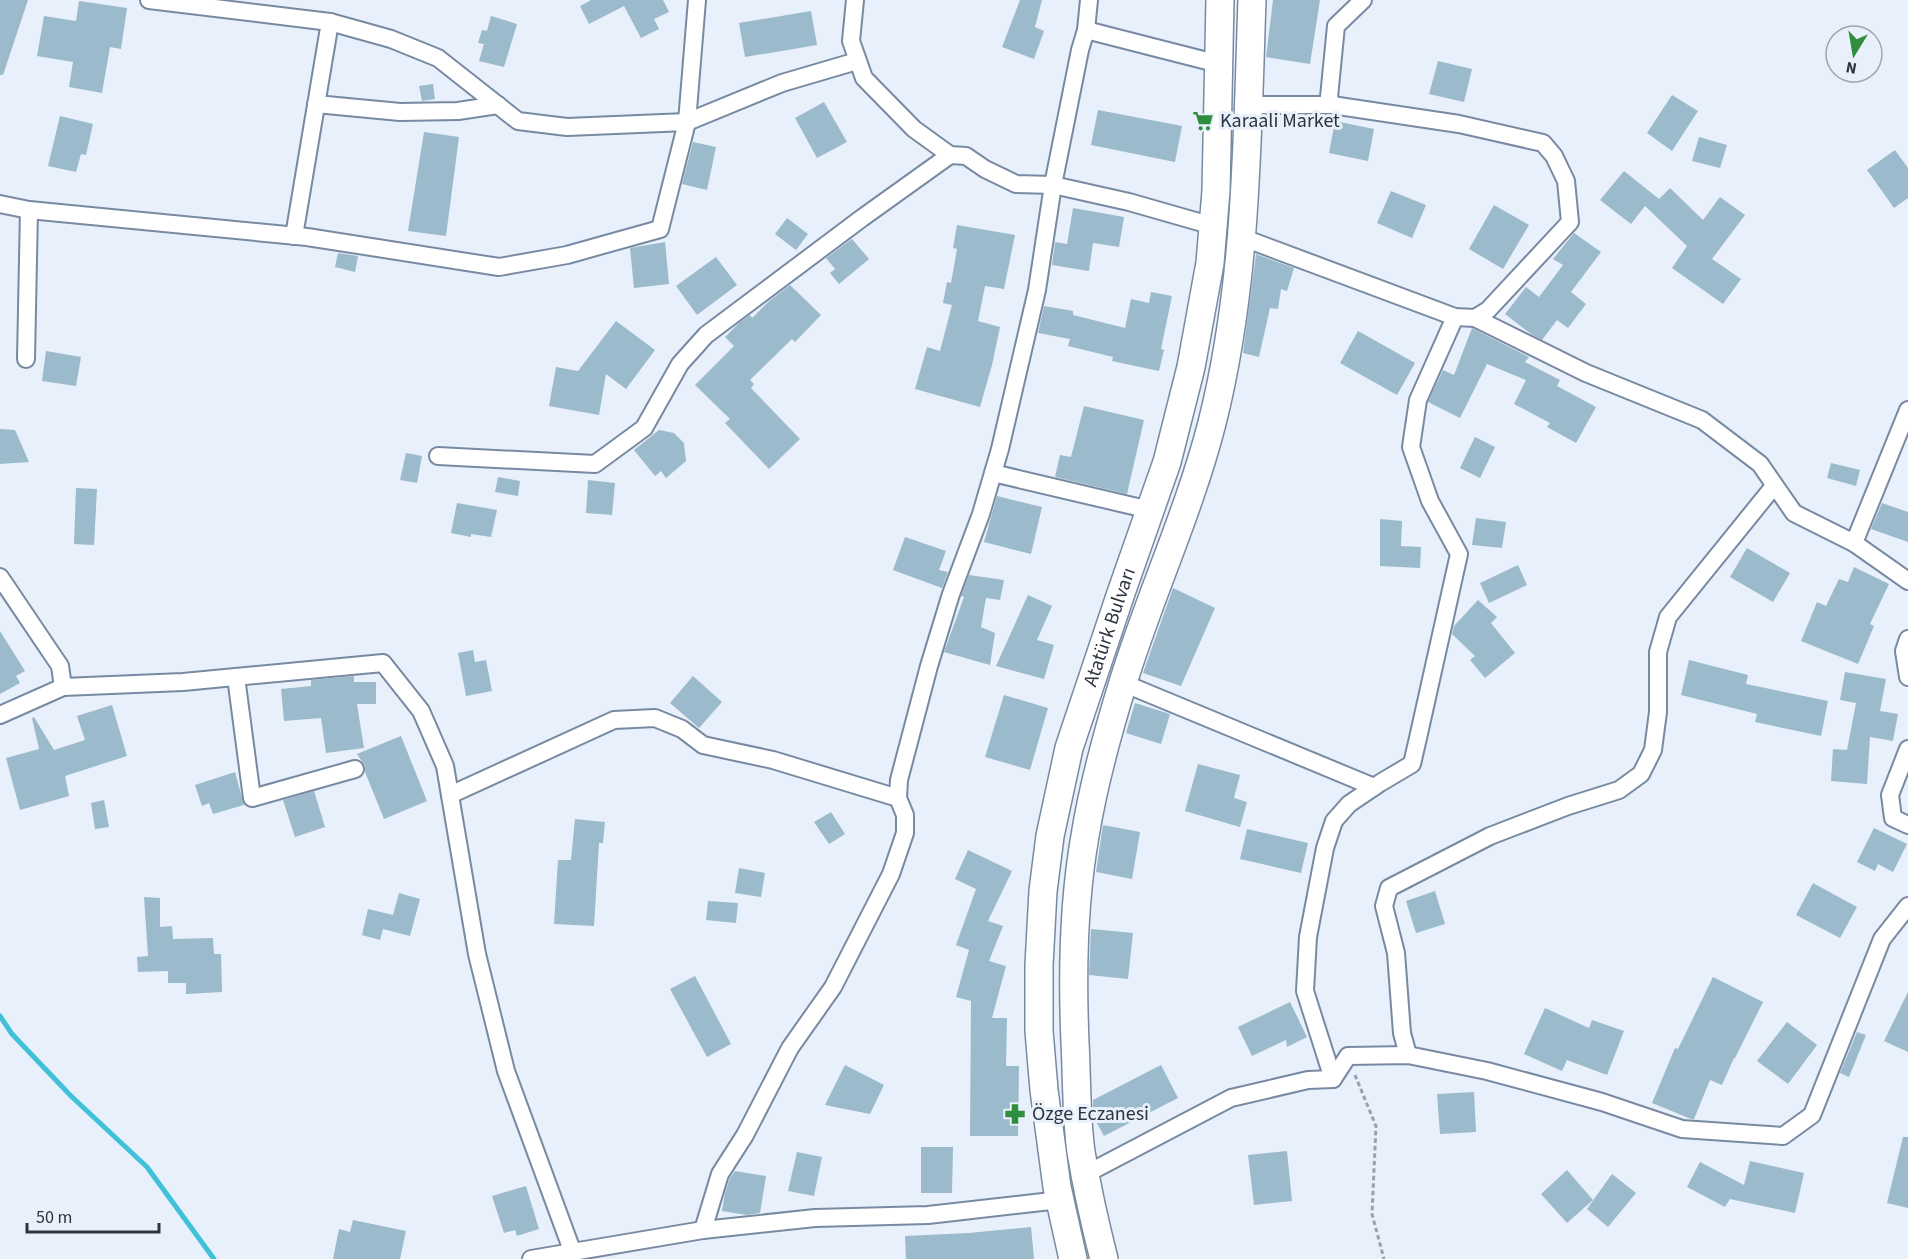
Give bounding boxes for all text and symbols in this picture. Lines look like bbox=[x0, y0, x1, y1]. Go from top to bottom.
north arrow bbox=[1824, 24, 1884, 84]
text: N bbox=[1844, 56, 1859, 80]
place label: Karaali Market bbox=[1220, 107, 1340, 135]
supermarket icon: Karaali Market bbox=[1191, 109, 1215, 133]
street label: Atatürk Bulvarı bbox=[1077, 564, 1143, 690]
place label: Özge Eczanesi bbox=[1032, 1100, 1149, 1128]
pharmacy icon: Özge Eczanesi bbox=[1003, 1102, 1027, 1126]
scale bar bbox=[27, 1196, 159, 1234]
text: 50 m bbox=[36, 1205, 72, 1230]

